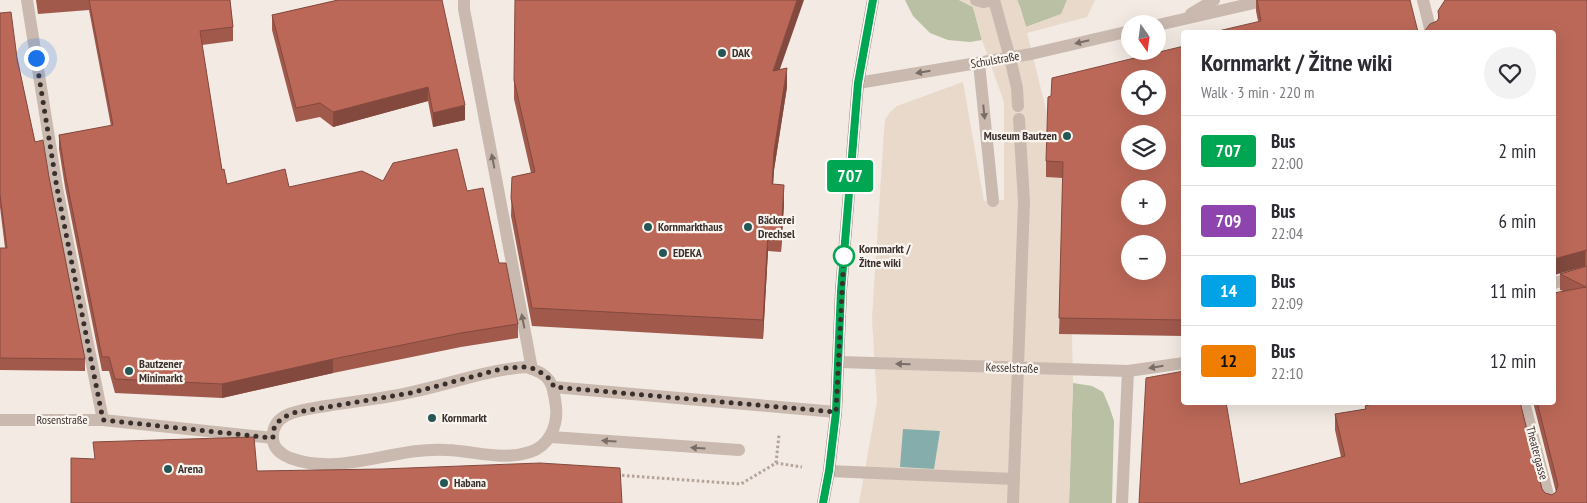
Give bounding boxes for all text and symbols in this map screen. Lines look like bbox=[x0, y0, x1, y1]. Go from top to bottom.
north arrow bbox=[1121, 15, 1166, 60]
map controls bbox=[1121, 15, 1166, 280]
one-way arrow bbox=[1075, 38, 1090, 46]
place label: DAK bbox=[732, 45, 751, 60]
your location bbox=[24, 46, 49, 71]
marker: DAK bbox=[716, 47, 728, 59]
text: Kornmarkt / Žitne wiki bbox=[1201, 47, 1393, 78]
button: heart bbox=[1484, 47, 1536, 99]
street label: Schulstraße bbox=[970, 48, 1020, 71]
one-way arrow bbox=[914, 69, 930, 77]
button: locate bbox=[1121, 70, 1166, 115]
text: Walk · 3 min · 220 m bbox=[1201, 82, 1314, 102]
one-way arrow bbox=[980, 104, 988, 120]
button: layers bbox=[1121, 125, 1166, 170]
place label: Museum Bautzen bbox=[984, 128, 1057, 143]
text: Bus bbox=[1271, 129, 1295, 153]
marker: Museum Bautzen bbox=[1061, 130, 1073, 142]
text: 707 bbox=[1216, 139, 1241, 162]
text: 2 min bbox=[1499, 139, 1536, 163]
one-way arrow bbox=[488, 153, 496, 169]
text: 22:00 bbox=[1271, 153, 1303, 173]
line badge: 707 bbox=[821, 160, 879, 192]
text: 707 bbox=[837, 164, 863, 187]
button: + bbox=[1121, 180, 1166, 225]
text: Bus bbox=[1271, 199, 1295, 223]
text: 709 bbox=[1216, 209, 1241, 232]
text: 6 min bbox=[1499, 209, 1536, 233]
place label: Bäckerei Drechsel bbox=[758, 212, 795, 241]
place label: Kornmarkthaus bbox=[658, 219, 723, 234]
marker: Kornmarkthaus bbox=[642, 221, 654, 233]
marker: Bäckerei Drechsel bbox=[742, 221, 754, 233]
text: 22:04 bbox=[1271, 223, 1303, 243]
button: − bbox=[1121, 235, 1166, 280]
place label: Kornmarkt / Žitne wiki bbox=[859, 241, 911, 270]
place label: EDEKA bbox=[673, 245, 703, 260]
marker: Kornmarkt / Žitne wiki bbox=[833, 245, 855, 267]
marker: EDEKA bbox=[657, 247, 669, 259]
text: Bus bbox=[1271, 269, 1295, 293]
text: 14 bbox=[1220, 279, 1237, 302]
text: 11 min bbox=[1490, 279, 1536, 303]
text: 22:09 bbox=[1271, 293, 1303, 313]
one-way arrow bbox=[519, 313, 527, 328]
text: Bus bbox=[1271, 339, 1295, 363]
text: 12 bbox=[1220, 349, 1237, 372]
text: 12 min bbox=[1490, 349, 1536, 373]
place label: Bautzener Minimarkt bbox=[139, 356, 183, 385]
street label: Kesselstraße bbox=[986, 359, 1039, 376]
one-way arrow bbox=[895, 360, 911, 368]
one-way arrow bbox=[1147, 363, 1163, 371]
text: 22:10 bbox=[1271, 363, 1303, 383]
marker: Bautzener Minimarkt bbox=[123, 365, 135, 377]
place label: Kornmarkt bbox=[442, 410, 487, 425]
street label: Rosenstraße bbox=[36, 412, 88, 427]
marker: Kornmarkt bbox=[426, 412, 438, 424]
street label: Theatergasse bbox=[1523, 424, 1552, 481]
one-way arrow bbox=[601, 437, 617, 445]
one-way arrow bbox=[690, 443, 706, 451]
place label: Arena bbox=[177, 461, 203, 476]
marker: Arena bbox=[162, 463, 174, 475]
place label: Habana bbox=[454, 475, 486, 490]
marker: Habana bbox=[438, 477, 450, 489]

